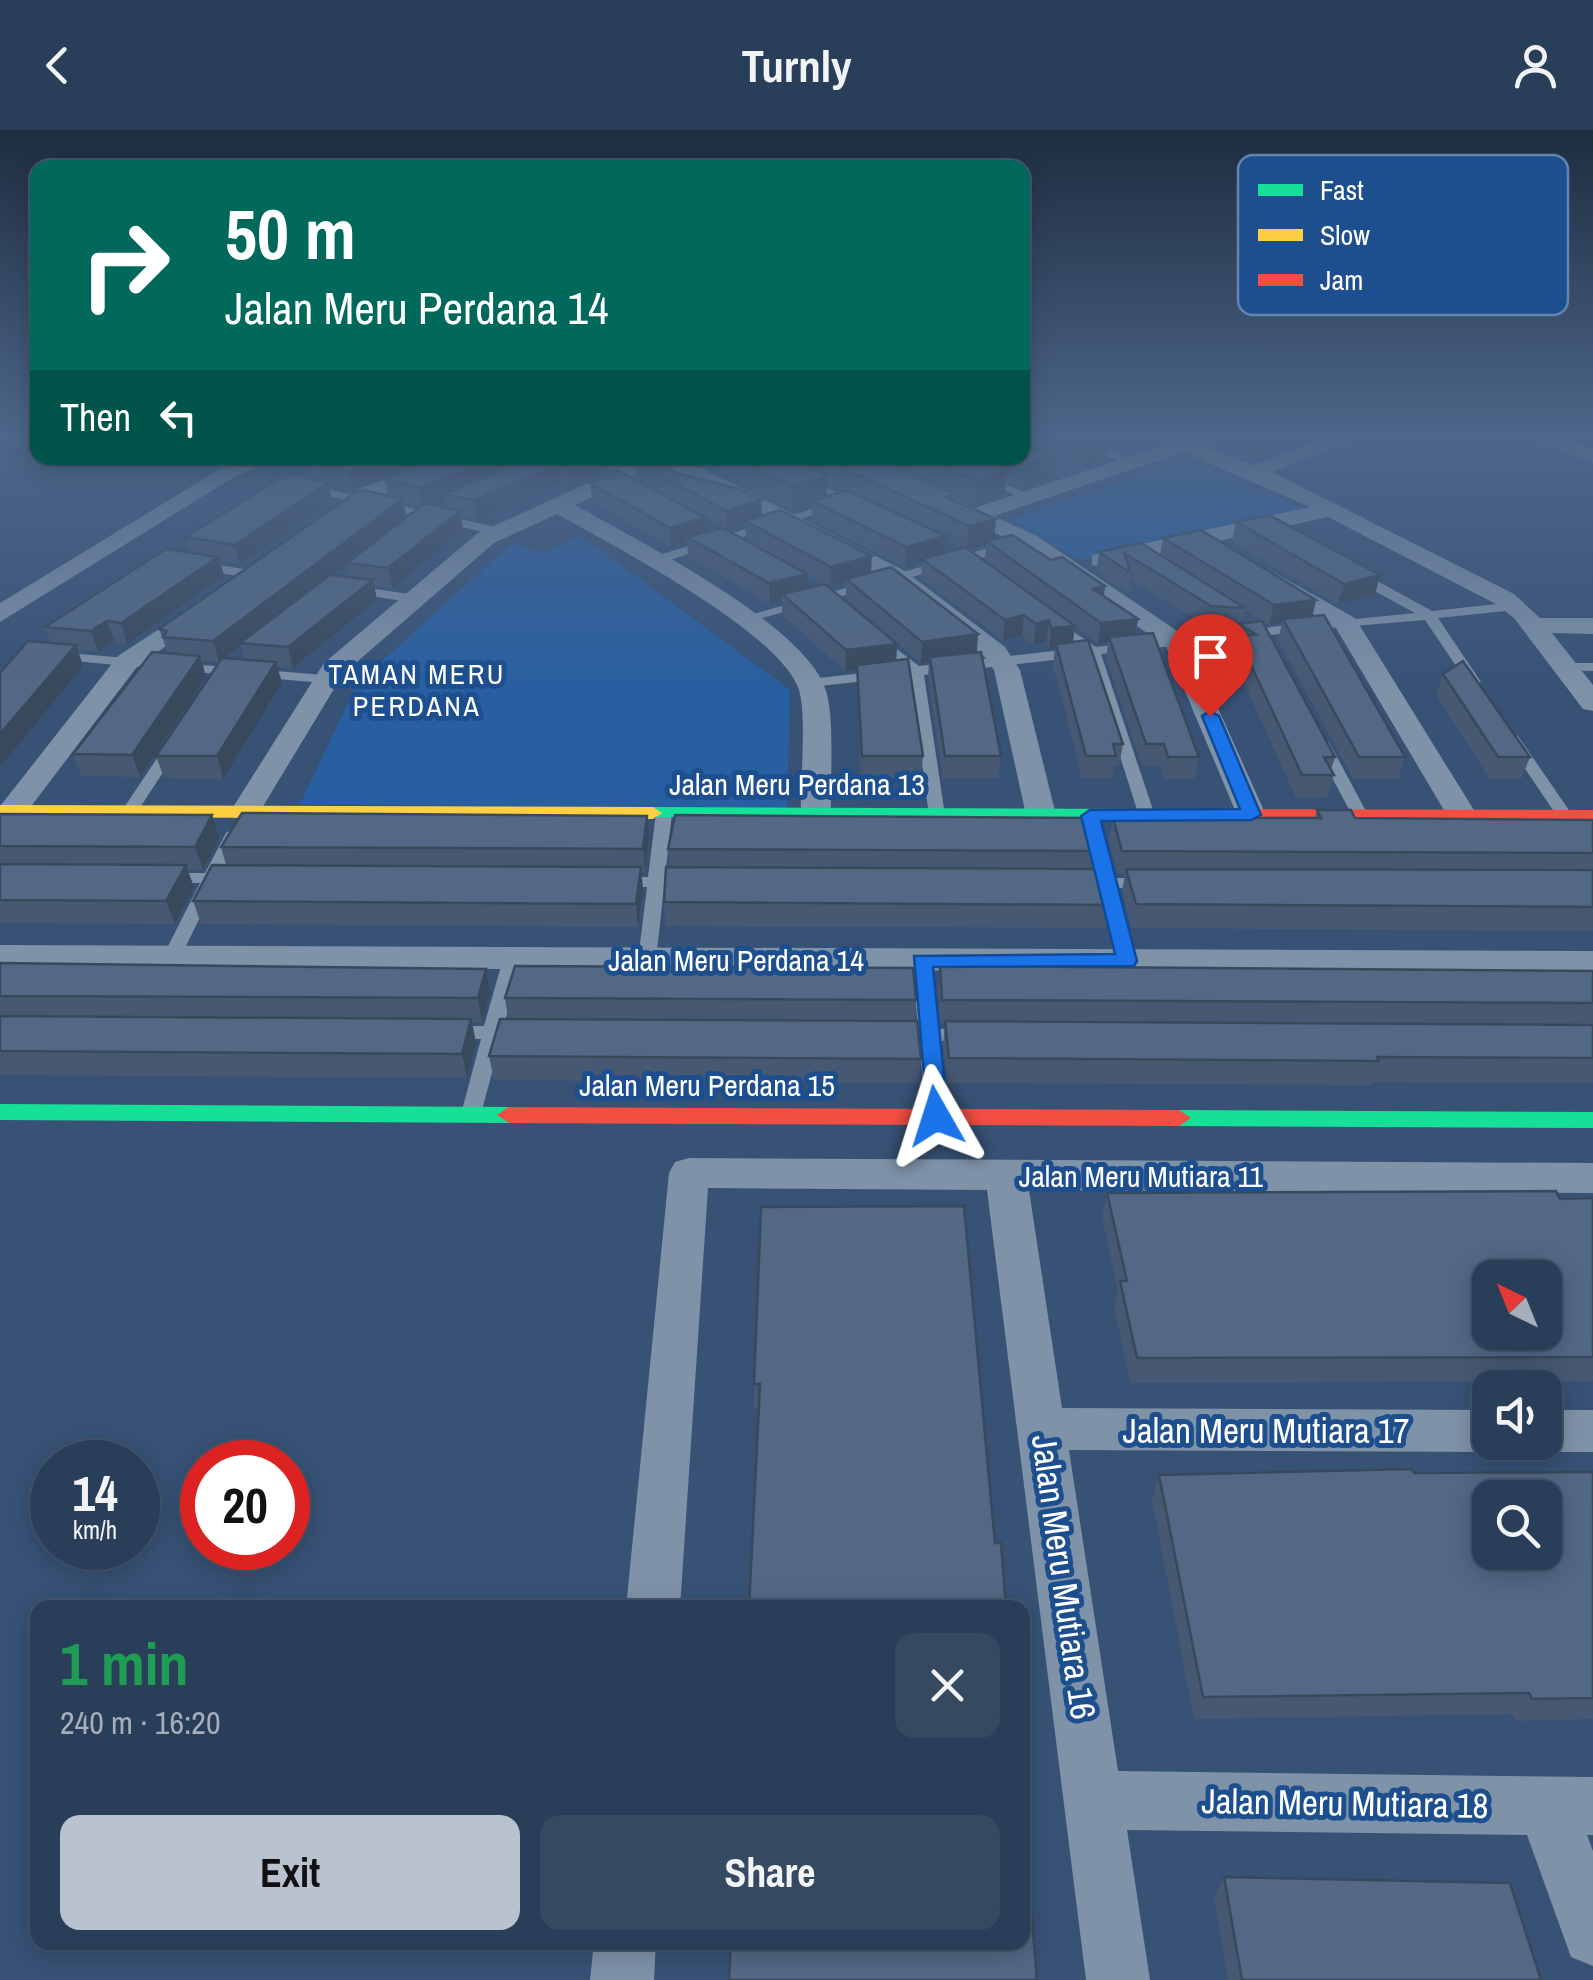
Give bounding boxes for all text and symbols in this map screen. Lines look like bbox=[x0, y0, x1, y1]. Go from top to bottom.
text: Turnly bbox=[741, 35, 852, 96]
icon: back bbox=[30, 38, 85, 93]
icon: person bbox=[1508, 38, 1563, 93]
legend bbox=[1238, 155, 1568, 315]
text: Fast bbox=[1320, 171, 1364, 209]
text: 50 m bbox=[225, 187, 356, 281]
icon: right bbox=[60, 200, 190, 330]
text: Slow bbox=[1320, 216, 1370, 254]
text: Jam bbox=[1320, 261, 1363, 299]
text: Jalan Meru Perdana 14 bbox=[225, 277, 609, 338]
icon: left bbox=[151, 390, 206, 445]
text: Then bbox=[60, 392, 131, 443]
pin bbox=[1168, 614, 1253, 717]
icon: arrive bbox=[1183, 629, 1238, 684]
district label: TAMAN MERU PERDANA bbox=[328, 655, 506, 725]
street label: Jalan Meru Perdana 13 bbox=[669, 764, 925, 804]
street label: Jalan Meru Perdana 14 bbox=[608, 940, 864, 980]
position arrow bbox=[884, 1064, 988, 1168]
street label: Jalan Meru Perdana 15 bbox=[579, 1065, 835, 1105]
street label: Jalan Meru Mutiara 11 bbox=[1019, 1156, 1263, 1196]
north arrow bbox=[1472, 1260, 1562, 1350]
map controls bbox=[1472, 1260, 1562, 1570]
button: sound bbox=[1472, 1370, 1562, 1460]
street label: Jalan Meru Mutiara 17 bbox=[1122, 1407, 1410, 1454]
street label: Jalan Meru Mutiara 16 bbox=[1021, 1432, 1107, 1722]
speed limit sign: 20 bbox=[180, 1440, 310, 1570]
text: 14 bbox=[72, 1459, 118, 1527]
button: search bbox=[1472, 1480, 1562, 1570]
text: km/h bbox=[73, 1513, 117, 1547]
text: 1 min bbox=[60, 1623, 189, 1704]
button: close bbox=[895, 1633, 1000, 1738]
text: 240 m · 16:20 bbox=[60, 1701, 220, 1744]
street label: Jalan Meru Mutiara 18 bbox=[1201, 1777, 1489, 1829]
button: Exit bbox=[60, 1815, 520, 1930]
button: Share bbox=[540, 1815, 1000, 1930]

